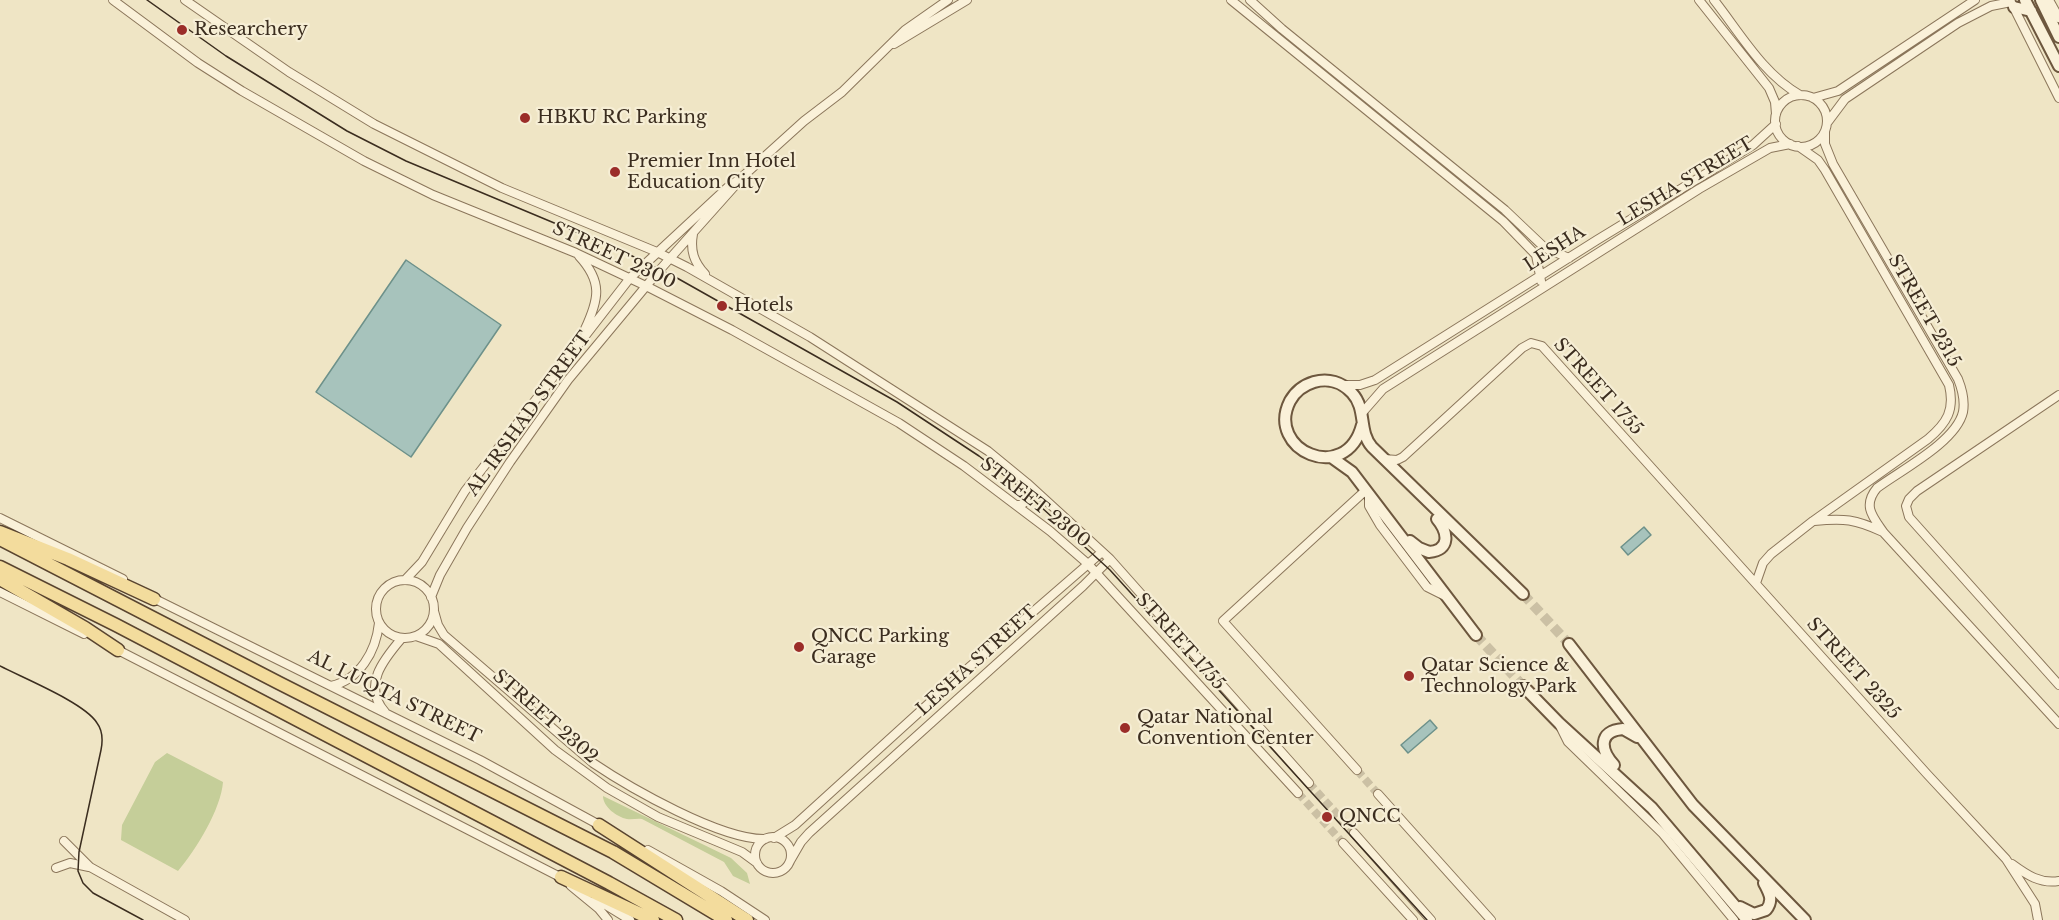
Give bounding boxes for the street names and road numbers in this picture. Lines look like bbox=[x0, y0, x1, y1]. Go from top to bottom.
street label: LESHA STREET bbox=[1614, 133, 1758, 231]
street label: STREET 2300 bbox=[549, 218, 679, 294]
street label: LESHA bbox=[1520, 221, 1590, 277]
street label: STREET 2315 bbox=[1883, 251, 1965, 371]
street label: AL IRSHAD STREET bbox=[462, 328, 596, 500]
street label: STREET 1755 bbox=[1549, 334, 1647, 440]
street label: STREET 2300 bbox=[976, 453, 1094, 553]
street label: STREET 1755 bbox=[1131, 589, 1229, 695]
street label: LESHA STREET bbox=[912, 601, 1042, 721]
street label: STREET 2325 bbox=[1802, 614, 1904, 724]
street label: AL LUQTA STREET bbox=[304, 646, 484, 748]
street label: STREET 2302 bbox=[488, 666, 602, 768]

